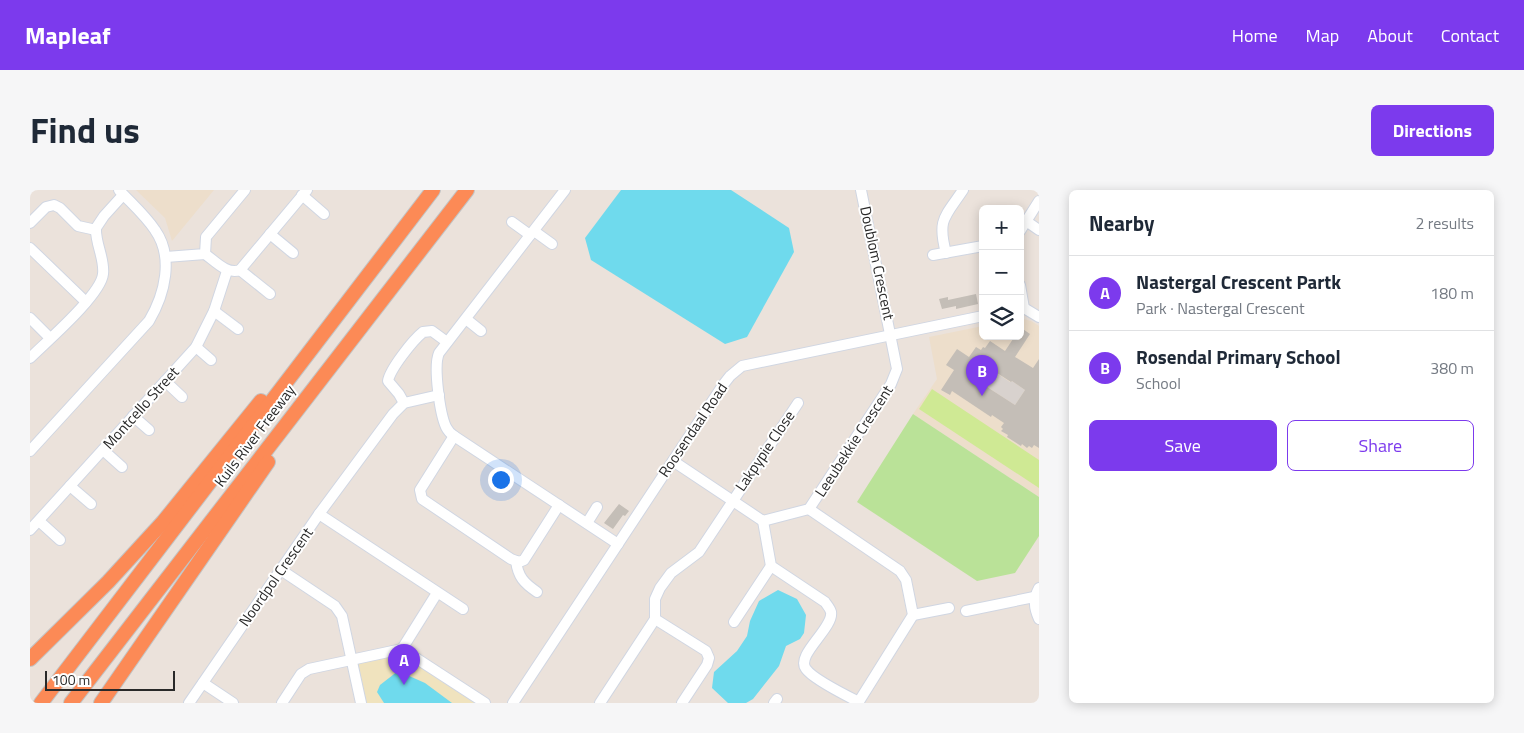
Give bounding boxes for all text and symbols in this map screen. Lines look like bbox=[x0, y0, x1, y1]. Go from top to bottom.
text: Mapleaf bbox=[25, 17, 110, 53]
text: Home bbox=[1232, 22, 1278, 49]
text: Map bbox=[1306, 22, 1339, 49]
text: About bbox=[1367, 22, 1413, 49]
text: Contact bbox=[1441, 22, 1499, 49]
text: Find us bbox=[30, 103, 140, 157]
button: Directions bbox=[1371, 105, 1494, 156]
street label: Doublom Crescent bbox=[854, 204, 901, 323]
map controls bbox=[979, 205, 1024, 340]
button: + bbox=[979, 205, 1024, 250]
text: Nearby bbox=[1089, 207, 1154, 239]
text: 2 results bbox=[1415, 211, 1474, 235]
button: − bbox=[979, 250, 1024, 295]
text: Nastergal Crescent Partk bbox=[1136, 267, 1341, 296]
text: A bbox=[1100, 281, 1110, 305]
text: 180 m bbox=[1430, 281, 1474, 305]
button: layers bbox=[979, 295, 1024, 340]
text: Park · Nastergal Crescent bbox=[1136, 296, 1305, 320]
text: Rosendal Primary School bbox=[1136, 342, 1341, 371]
pin: B bbox=[966, 355, 998, 396]
text: B bbox=[1100, 356, 1110, 380]
text: 380 m bbox=[1430, 356, 1474, 380]
street label: Montcello Street bbox=[97, 361, 185, 454]
text: School bbox=[1136, 371, 1181, 395]
street label: Roosendaal Road bbox=[652, 378, 733, 482]
street label: Kuils River Freeway bbox=[208, 380, 301, 492]
street label: Leeubekkie Crescent bbox=[809, 380, 899, 501]
street label: Lakpypie Close bbox=[729, 406, 800, 496]
button: Save bbox=[1089, 420, 1277, 471]
button: Share bbox=[1287, 420, 1474, 471]
your location bbox=[488, 467, 514, 493]
street label: Noordpol Crescent bbox=[233, 522, 319, 631]
pin: A bbox=[388, 644, 420, 685]
scale bar bbox=[45, 668, 175, 691]
text: 100 m bbox=[52, 669, 90, 690]

